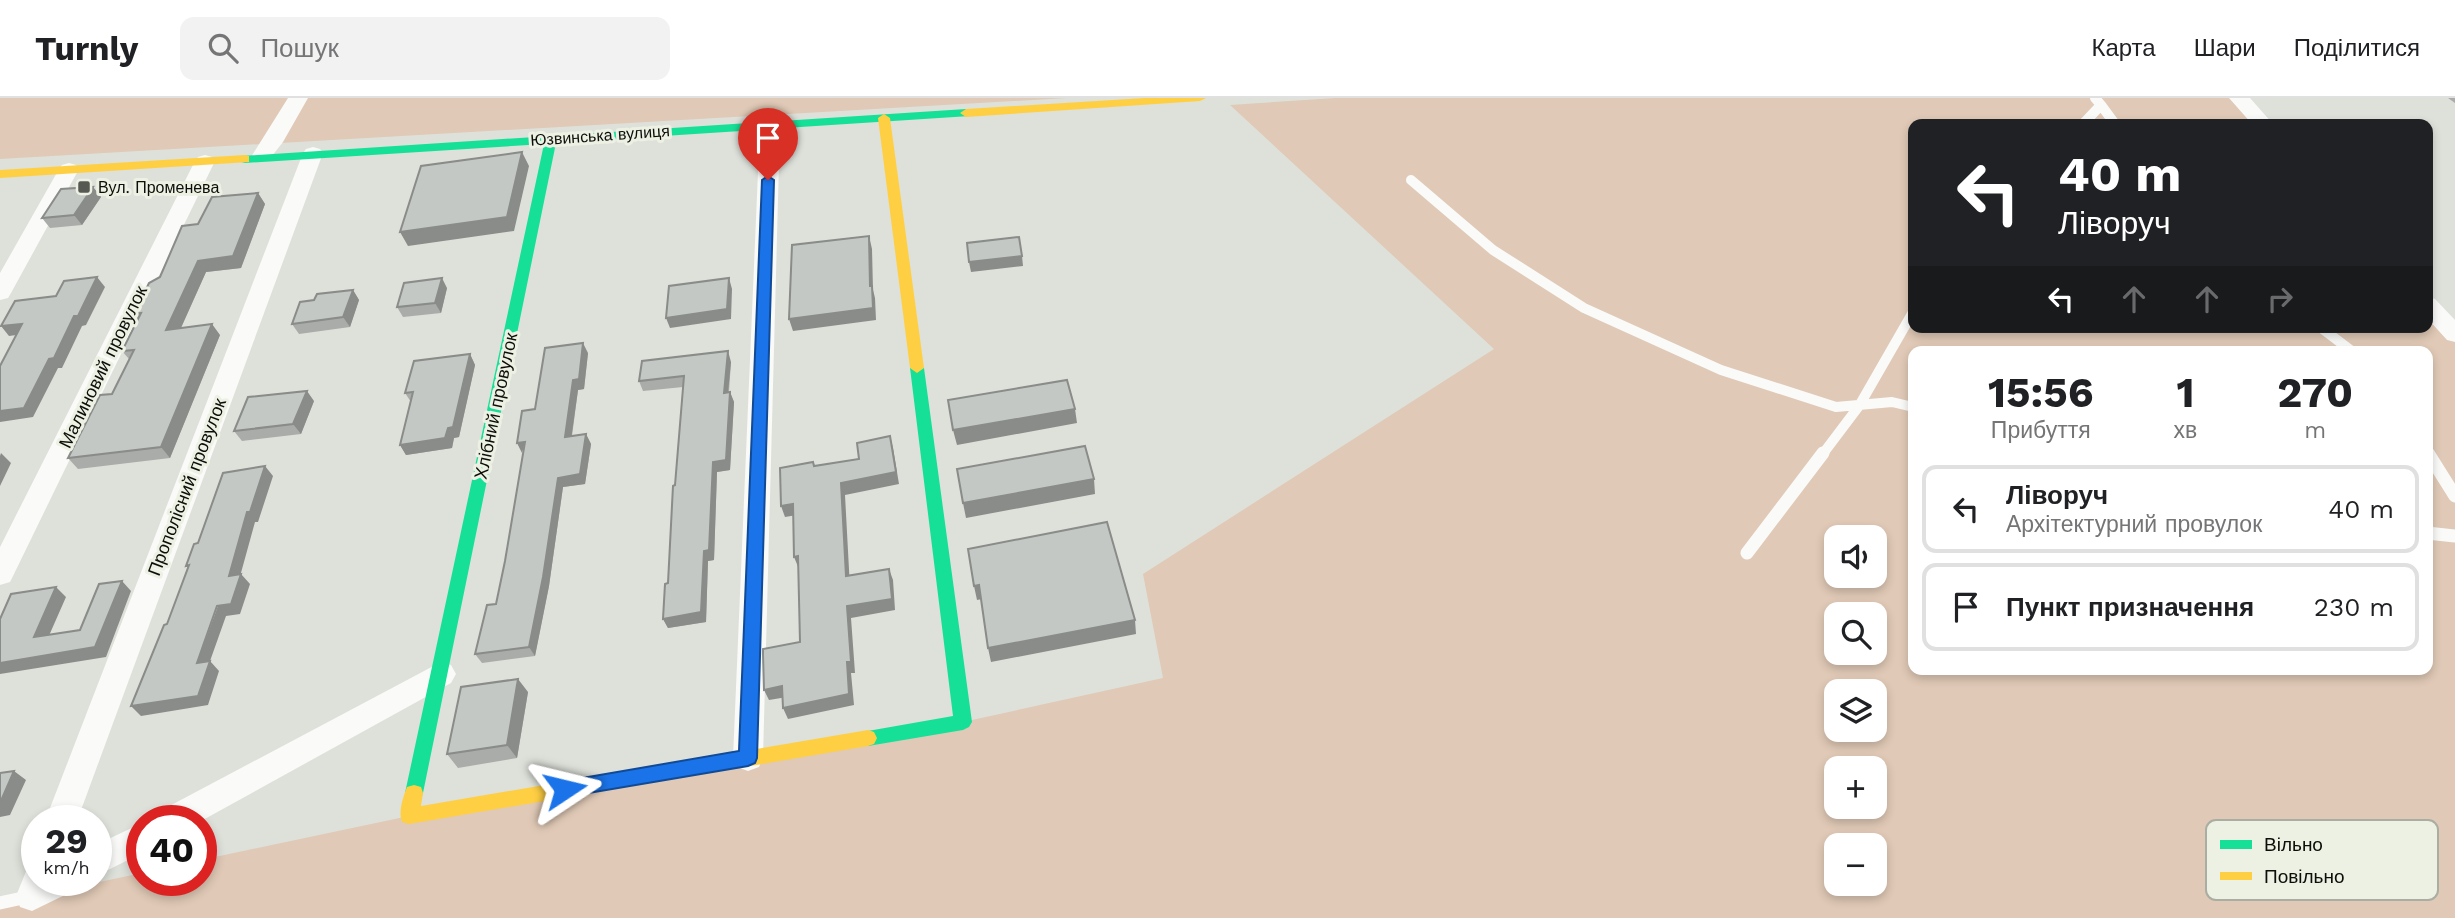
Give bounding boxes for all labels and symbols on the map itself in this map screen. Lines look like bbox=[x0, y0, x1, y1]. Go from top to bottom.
pin bbox=[738, 108, 798, 180]
street label: Юзвинська вулиця bbox=[530, 121, 670, 150]
place label: Вул. Променева bbox=[98, 178, 219, 197]
marker: Вул. Променева bbox=[76, 179, 92, 195]
street label: Малиновий провулок bbox=[54, 282, 151, 451]
street label: Хлібний провулок bbox=[470, 331, 521, 481]
street label: Прополісний провулок bbox=[143, 395, 230, 578]
position arrow bbox=[528, 752, 602, 826]
speed limit sign: 40 bbox=[126, 805, 217, 896]
legend bbox=[2206, 820, 2438, 900]
text: Вільно bbox=[2264, 833, 2323, 856]
text: Повільно bbox=[2264, 865, 2345, 888]

